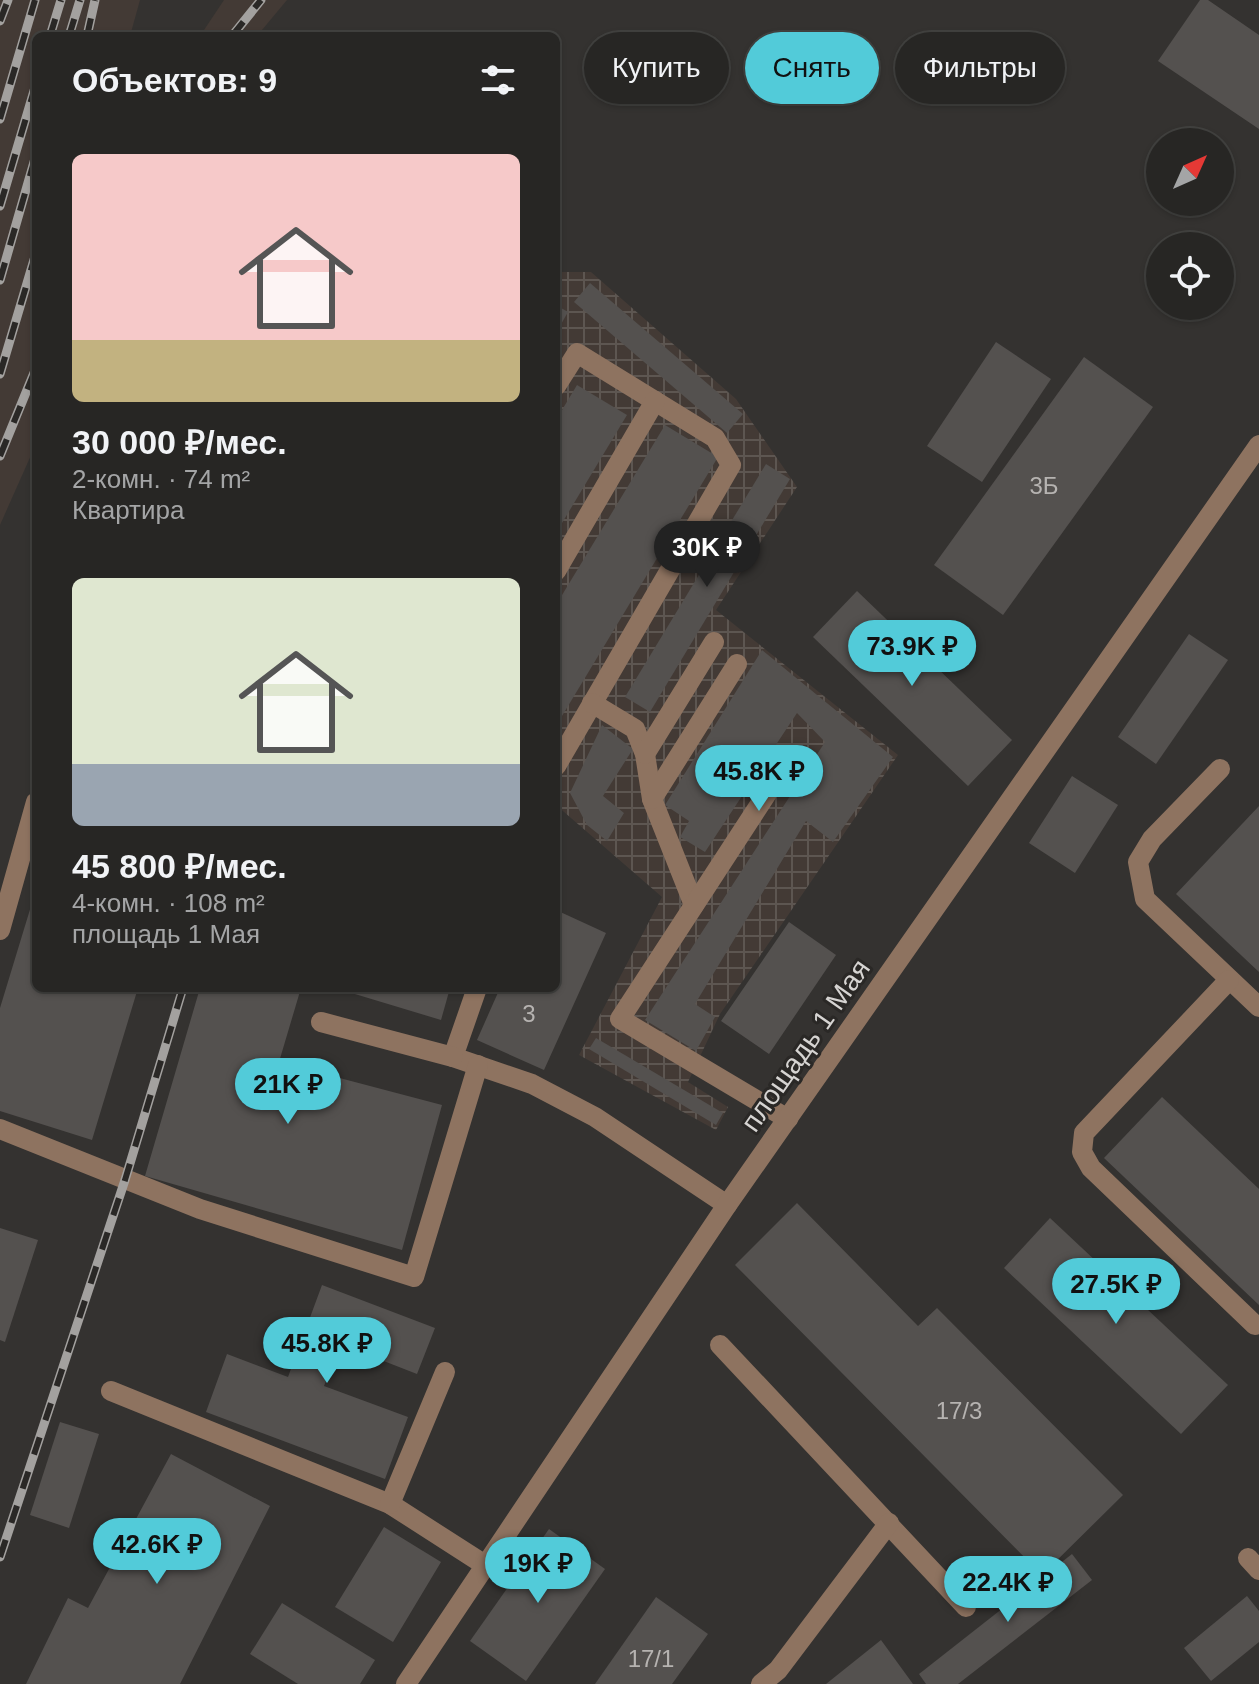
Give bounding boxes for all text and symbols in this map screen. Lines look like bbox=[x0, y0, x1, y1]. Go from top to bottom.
chip: Купить bbox=[584, 32, 729, 104]
chip: Снять bbox=[745, 32, 879, 104]
chip: Фильтры bbox=[895, 32, 1065, 104]
icon: filters bbox=[476, 58, 520, 102]
text: Объектов: 9 bbox=[72, 61, 277, 99]
north arrow bbox=[1146, 128, 1234, 216]
map controls bbox=[1146, 128, 1234, 320]
icon: home bbox=[224, 206, 368, 350]
button: locate bbox=[1146, 232, 1234, 320]
text: 30 000 ₽/мес. bbox=[72, 423, 287, 461]
text: 2-комн. · 74 m² bbox=[72, 464, 250, 494]
house number: 3Б bbox=[1029, 472, 1059, 499]
text: Квартира bbox=[72, 495, 184, 525]
pin: 30K ₽ bbox=[651, 521, 763, 589]
text: 30K ₽ bbox=[672, 532, 742, 562]
pin: 73.9K ₽ bbox=[838, 620, 986, 688]
icon: home bbox=[224, 630, 368, 774]
text: 73.9K ₽ bbox=[866, 631, 958, 661]
pin: 45.8K ₽ bbox=[685, 745, 833, 813]
text: 45.8K ₽ bbox=[713, 756, 805, 786]
text: 45 800 ₽/мес. bbox=[72, 847, 287, 885]
text: 4-комн. · 108 m² bbox=[72, 888, 265, 918]
text: площадь 1 Мая bbox=[72, 919, 260, 949]
street label: площадь 1 Мая bbox=[735, 953, 876, 1137]
house number: 3 bbox=[522, 1000, 536, 1027]
pin: 21K ₽ bbox=[232, 1058, 344, 1126]
text: 21K ₽ bbox=[253, 1069, 323, 1099]
pin: 27.5K ₽ bbox=[1042, 1258, 1190, 1326]
text: 27.5K ₽ bbox=[1070, 1269, 1162, 1299]
pin: 45.8K ₽ bbox=[253, 1317, 401, 1385]
text: 45.8K ₽ bbox=[281, 1328, 373, 1358]
house number: 17/3 bbox=[936, 1397, 982, 1424]
pin: 42.6K ₽ bbox=[83, 1518, 231, 1586]
text: 42.6K ₽ bbox=[111, 1529, 203, 1559]
pin: 19K ₽ bbox=[482, 1537, 594, 1605]
text: 19K ₽ bbox=[503, 1548, 573, 1578]
pin: 22.4K ₽ bbox=[934, 1556, 1082, 1624]
text: 22.4K ₽ bbox=[962, 1567, 1054, 1597]
house number: 17/1 bbox=[628, 1645, 674, 1672]

